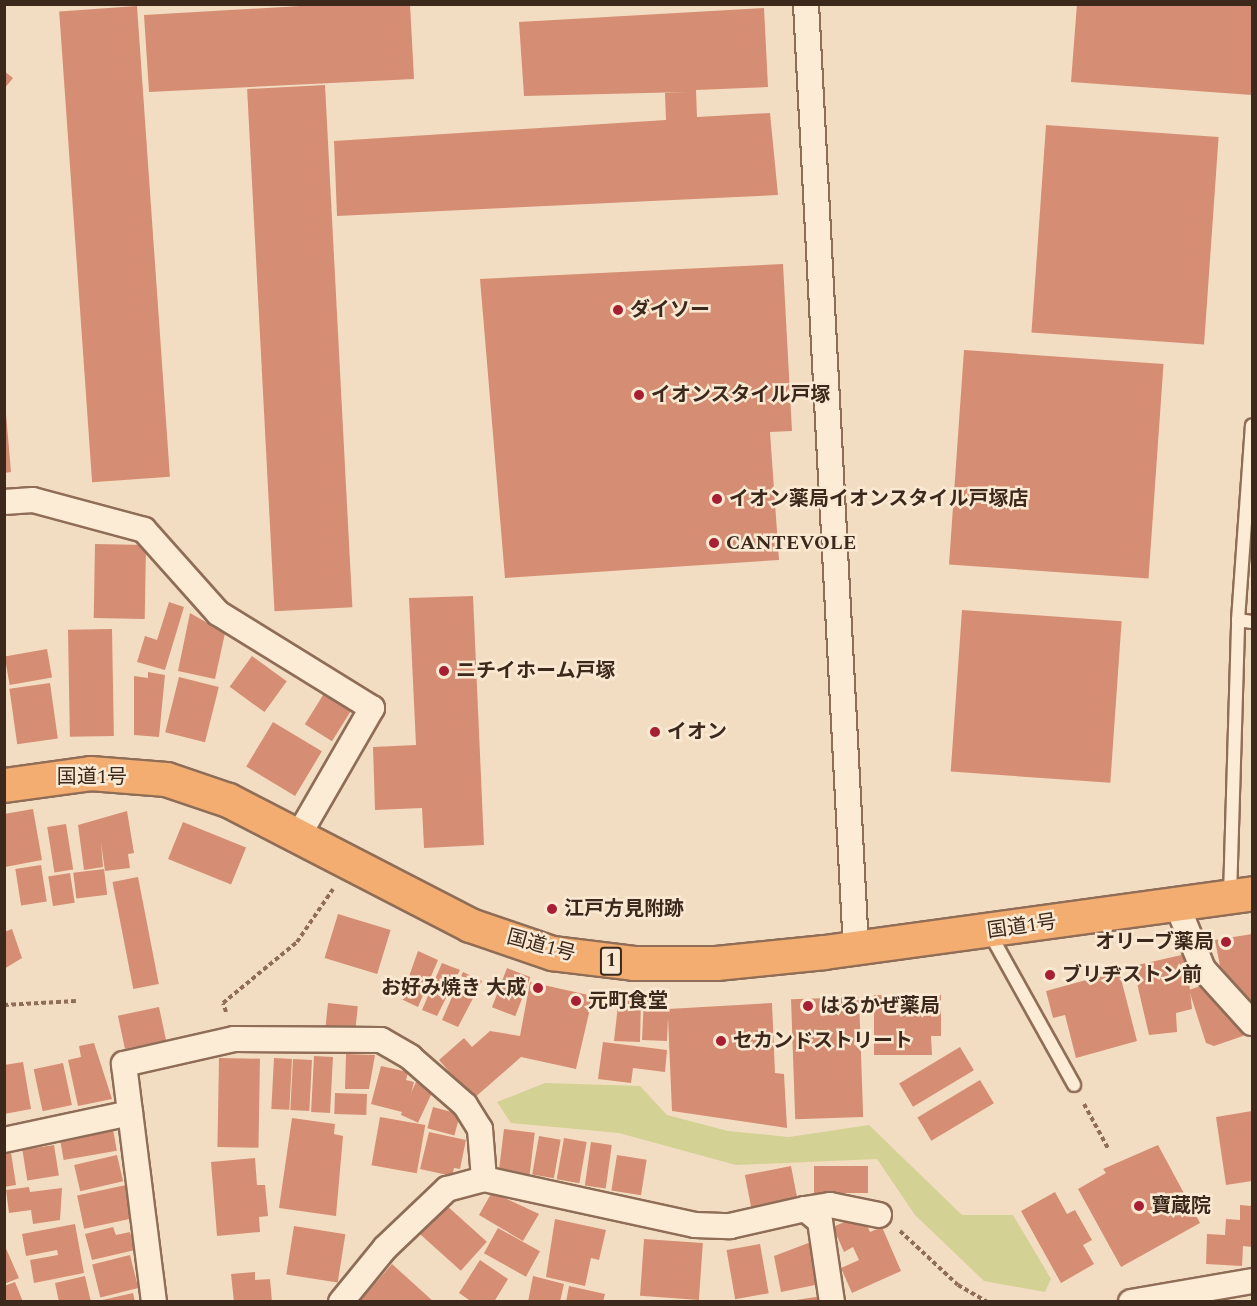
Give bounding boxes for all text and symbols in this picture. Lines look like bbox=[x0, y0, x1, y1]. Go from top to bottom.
place label: ダイソー bbox=[630, 298, 710, 322]
marker: ダイソー bbox=[611, 303, 625, 317]
place label: イオンスタイル戸塚 bbox=[651, 383, 831, 407]
marker: イオンスタイル戸塚 bbox=[632, 388, 646, 402]
place label: イオン薬局イオンスタイル戸塚店 bbox=[729, 487, 1029, 511]
marker: イオン薬局イオンスタイル戸塚店 bbox=[710, 492, 724, 506]
place label: CANTEVOLE bbox=[726, 531, 856, 555]
marker: CANTEVOLE bbox=[707, 536, 721, 550]
place label: ニチイホーム戸塚 bbox=[456, 659, 616, 683]
marker: ニチイホーム戸塚 bbox=[437, 664, 451, 678]
place label: イオン bbox=[667, 720, 727, 744]
marker: イオン bbox=[648, 725, 662, 739]
street label: 国道1号 bbox=[57, 765, 127, 789]
place label: 江戸方見附跡 bbox=[564, 897, 684, 921]
marker: 江戸方見附跡 bbox=[545, 902, 559, 916]
street label: 国道1号 bbox=[986, 910, 1058, 944]
street label: 国道1号 bbox=[504, 925, 578, 967]
place label: オリーブ薬局 bbox=[1094, 930, 1214, 954]
marker: オリーブ薬局 bbox=[1219, 935, 1233, 949]
road number: 1 bbox=[599, 946, 623, 976]
place label: ブリヂストン前 bbox=[1062, 963, 1202, 987]
marker: ブリヂストン前 bbox=[1043, 968, 1057, 982]
place label: お好み焼き 大成 bbox=[381, 976, 526, 1000]
marker: お好み焼き 大成 bbox=[531, 981, 545, 995]
place label: 元町食堂 bbox=[588, 989, 668, 1013]
marker: 元町食堂 bbox=[569, 994, 583, 1008]
place label: はるかぜ薬局 bbox=[820, 994, 940, 1018]
marker: はるかぜ薬局 bbox=[801, 999, 815, 1013]
place label: セカンドストリート bbox=[733, 1029, 913, 1053]
marker: セカンドストリート bbox=[714, 1034, 728, 1048]
place label: 寶蔵院 bbox=[1151, 1194, 1211, 1218]
marker: 寶蔵院 bbox=[1132, 1199, 1146, 1213]

